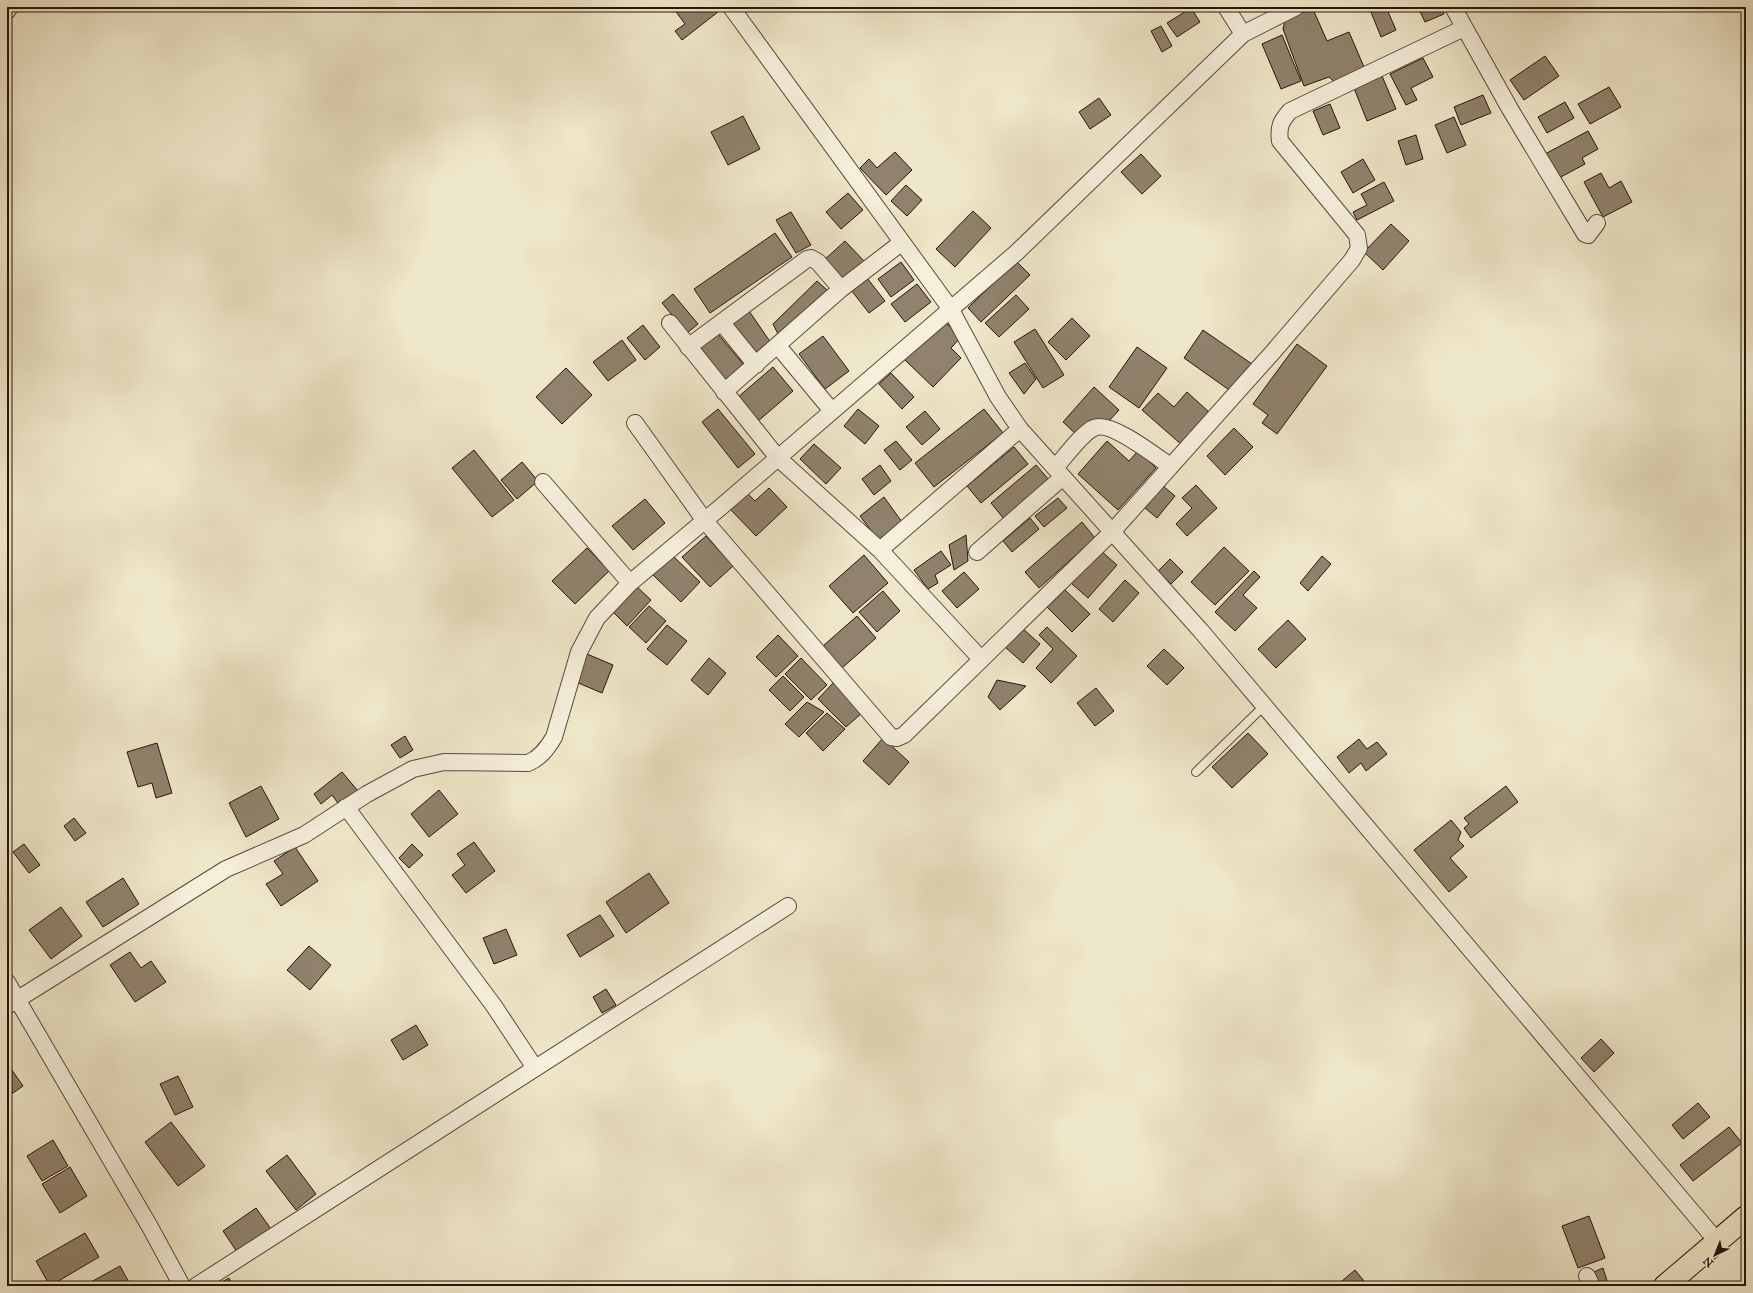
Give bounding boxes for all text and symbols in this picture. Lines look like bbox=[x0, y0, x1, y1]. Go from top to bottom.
north arrow bbox=[1695, 1235, 1735, 1275]
text: N bbox=[1700, 1254, 1716, 1270]

